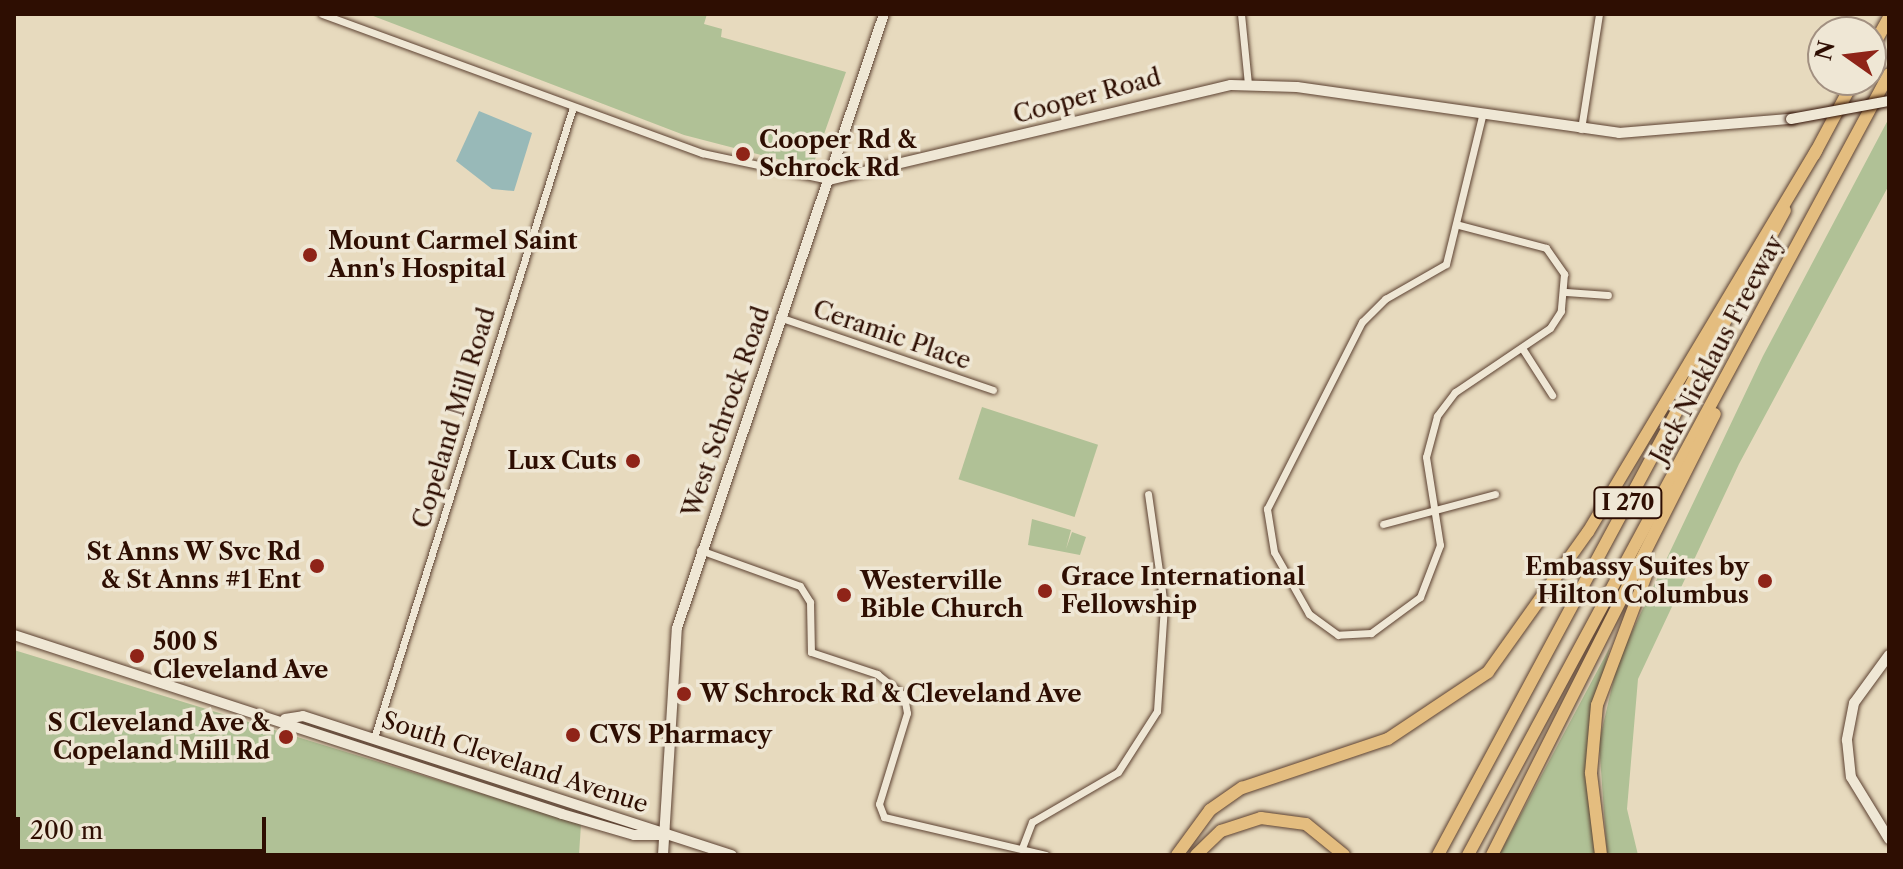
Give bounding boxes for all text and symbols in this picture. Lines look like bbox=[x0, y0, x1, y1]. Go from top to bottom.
north arrow bbox=[1807, 16, 1887, 96]
text: N bbox=[1810, 38, 1841, 63]
street label: Cooper Road bbox=[1010, 62, 1164, 130]
place label: Cooper Rd & Schrock Rd bbox=[759, 126, 917, 182]
marker: Cooper Rd & Schrock Rd bbox=[734, 145, 752, 163]
place label: Mount Carmel Saint Ann's Hospital bbox=[328, 227, 578, 283]
street label: Jack Nicklaus Freeway bbox=[1644, 230, 1790, 468]
marker: Mount Carmel Saint Ann's Hospital bbox=[299, 244, 321, 266]
street label: Ceramic Place bbox=[809, 295, 975, 375]
street label: West Schrock Road bbox=[676, 303, 776, 521]
street label: Copeland Mill Road bbox=[407, 304, 501, 532]
place label: Lux Cuts bbox=[507, 447, 617, 475]
marker: Lux Cuts bbox=[624, 452, 642, 470]
road number: I 270 bbox=[1592, 485, 1664, 521]
place label: St Anns W Svc Rd & St Anns #1 Ent bbox=[84, 538, 301, 594]
place label: Embassy Suites by Hilton Columbus bbox=[1524, 553, 1749, 609]
marker: St Anns W Svc Rd & St Anns #1 Ent bbox=[308, 557, 326, 575]
place label: Grace International Fellowship bbox=[1061, 563, 1305, 619]
place label: Westerville Bible Church bbox=[860, 567, 1024, 623]
marker: Embassy Suites by Hilton Columbus bbox=[1756, 572, 1774, 590]
marker: Grace International Fellowship bbox=[1036, 582, 1054, 600]
marker: Westerville Bible Church bbox=[835, 586, 853, 604]
place label: 500 S Cleveland Ave bbox=[153, 628, 329, 684]
marker: 500 S Cleveland Ave bbox=[128, 647, 146, 665]
place label: W Schrock Rd & Cleveland Ave bbox=[700, 680, 1084, 708]
marker: W Schrock Rd & Cleveland Ave bbox=[675, 685, 693, 703]
street label: South Cleveland Avenue bbox=[378, 705, 652, 819]
place label: S Cleveland Ave & Copeland Mill Rd bbox=[47, 709, 270, 765]
place label: CVS Pharmacy bbox=[589, 721, 772, 749]
marker: CVS Pharmacy bbox=[564, 726, 582, 744]
marker: S Cleveland Ave & Copeland Mill Rd bbox=[277, 728, 295, 746]
scale bar bbox=[20, 801, 270, 851]
text: 200 m bbox=[30, 816, 103, 845]

